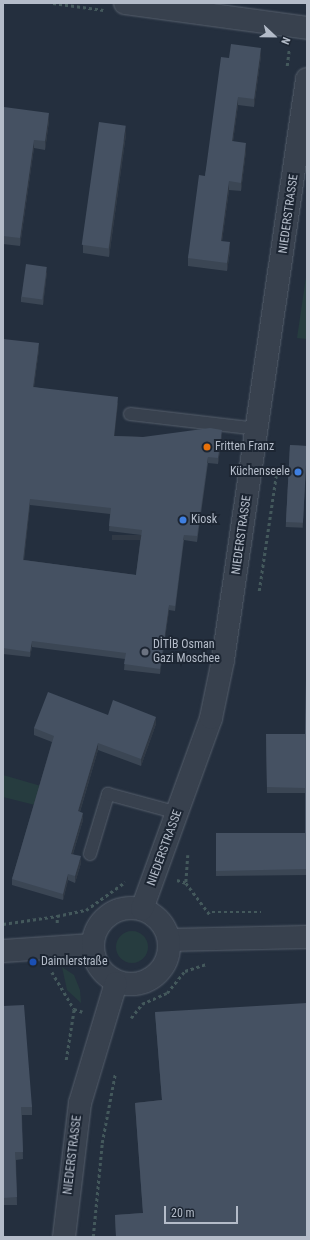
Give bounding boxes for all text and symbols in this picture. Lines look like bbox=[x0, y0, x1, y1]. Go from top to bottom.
north arrow bbox=[254, 16, 294, 56]
text: N bbox=[278, 35, 293, 46]
street label: NIEDERSTRASSE bbox=[276, 174, 302, 254]
place label: Fritten Franz bbox=[215, 440, 274, 454]
marker: Fritten Franz bbox=[202, 442, 212, 452]
place label: Küchenseele bbox=[230, 465, 290, 479]
marker: Küchenseele bbox=[293, 467, 303, 477]
street label: NIEDERSTRASSE bbox=[229, 495, 255, 575]
place label: Kiosk bbox=[191, 513, 217, 527]
marker: Kiosk bbox=[178, 515, 188, 525]
place label: DİTİB Osman Gazi Moschee bbox=[153, 638, 220, 666]
marker: DİTİB Osman Gazi Moschee bbox=[140, 647, 150, 657]
street label: NIEDERSTRASSE bbox=[145, 808, 185, 888]
place label: Daimlerstraße bbox=[41, 955, 108, 969]
marker: Daimlerstraße bbox=[28, 957, 38, 967]
street label: NIEDERSTRASSE bbox=[61, 1115, 85, 1195]
scale bar bbox=[166, 1198, 240, 1224]
text: 20 m bbox=[171, 1206, 195, 1220]

